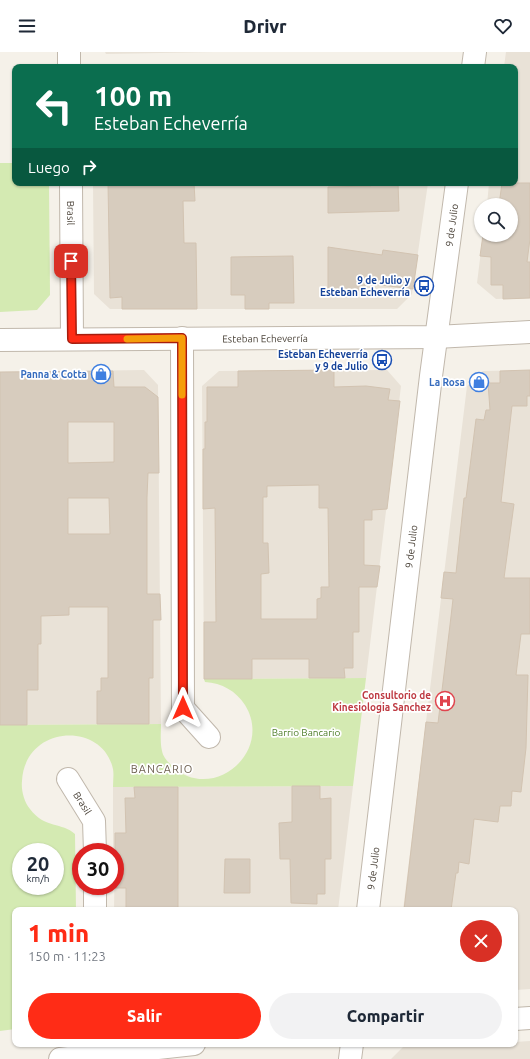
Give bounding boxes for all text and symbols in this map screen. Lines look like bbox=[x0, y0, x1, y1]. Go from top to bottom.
icon: menu bbox=[16, 15, 38, 37]
icon: heart bbox=[492, 15, 514, 37]
text: Drivr bbox=[243, 16, 287, 36]
icon: left bbox=[28, 80, 80, 132]
text: 100 m bbox=[94, 80, 172, 111]
text: Esteban Echeverría bbox=[94, 113, 248, 133]
icon: right bbox=[78, 156, 100, 178]
text: Luego bbox=[28, 159, 70, 176]
map controls bbox=[474, 198, 518, 242]
button: search bbox=[474, 198, 518, 242]
street label: Brasil bbox=[66, 201, 77, 226]
street label: 9 de Julio bbox=[443, 203, 460, 247]
pin bbox=[54, 244, 88, 278]
icon: arrive bbox=[60, 250, 82, 272]
place label: 9 de Julio y Esteban Echeverría bbox=[320, 275, 411, 298]
bus stop icon: 9 de Julio y Esteban Echeverría bbox=[413, 275, 435, 297]
street label: Esteban Echeverría bbox=[222, 332, 308, 344]
place label: Esteban Echeverría y 9 de Julio bbox=[278, 348, 368, 372]
bus stop icon: Esteban Echeverría y 9 de Julio bbox=[371, 349, 393, 371]
shop icon: Panna & Cotta bbox=[90, 363, 112, 385]
place label: Panna & Cotta bbox=[20, 369, 87, 380]
shop icon: La Rosa bbox=[468, 371, 490, 393]
place label: La Rosa bbox=[429, 377, 465, 388]
street label: 9 de Julio bbox=[403, 524, 419, 569]
position arrow bbox=[162, 687, 204, 729]
place label: Consultorio de Kinesiologia Sanchez bbox=[332, 690, 431, 713]
hospital icon: Consultorio de Kinesiologia Sanchez bbox=[434, 690, 456, 712]
park label: Barrio Bancario bbox=[272, 727, 340, 738]
district label: BANCARIO bbox=[131, 763, 193, 775]
street label: Brasil bbox=[72, 789, 94, 817]
speed limit sign: 30 bbox=[72, 843, 124, 895]
street label: 9 de Julio bbox=[365, 846, 381, 890]
text: 20 bbox=[27, 852, 49, 875]
text: km/h bbox=[26, 873, 50, 884]
text: 1 min bbox=[28, 920, 89, 947]
button: close bbox=[460, 920, 502, 962]
text: 150 m · 11:23 bbox=[28, 949, 106, 963]
button: Salir bbox=[28, 993, 261, 1039]
button: Compartir bbox=[269, 993, 502, 1039]

